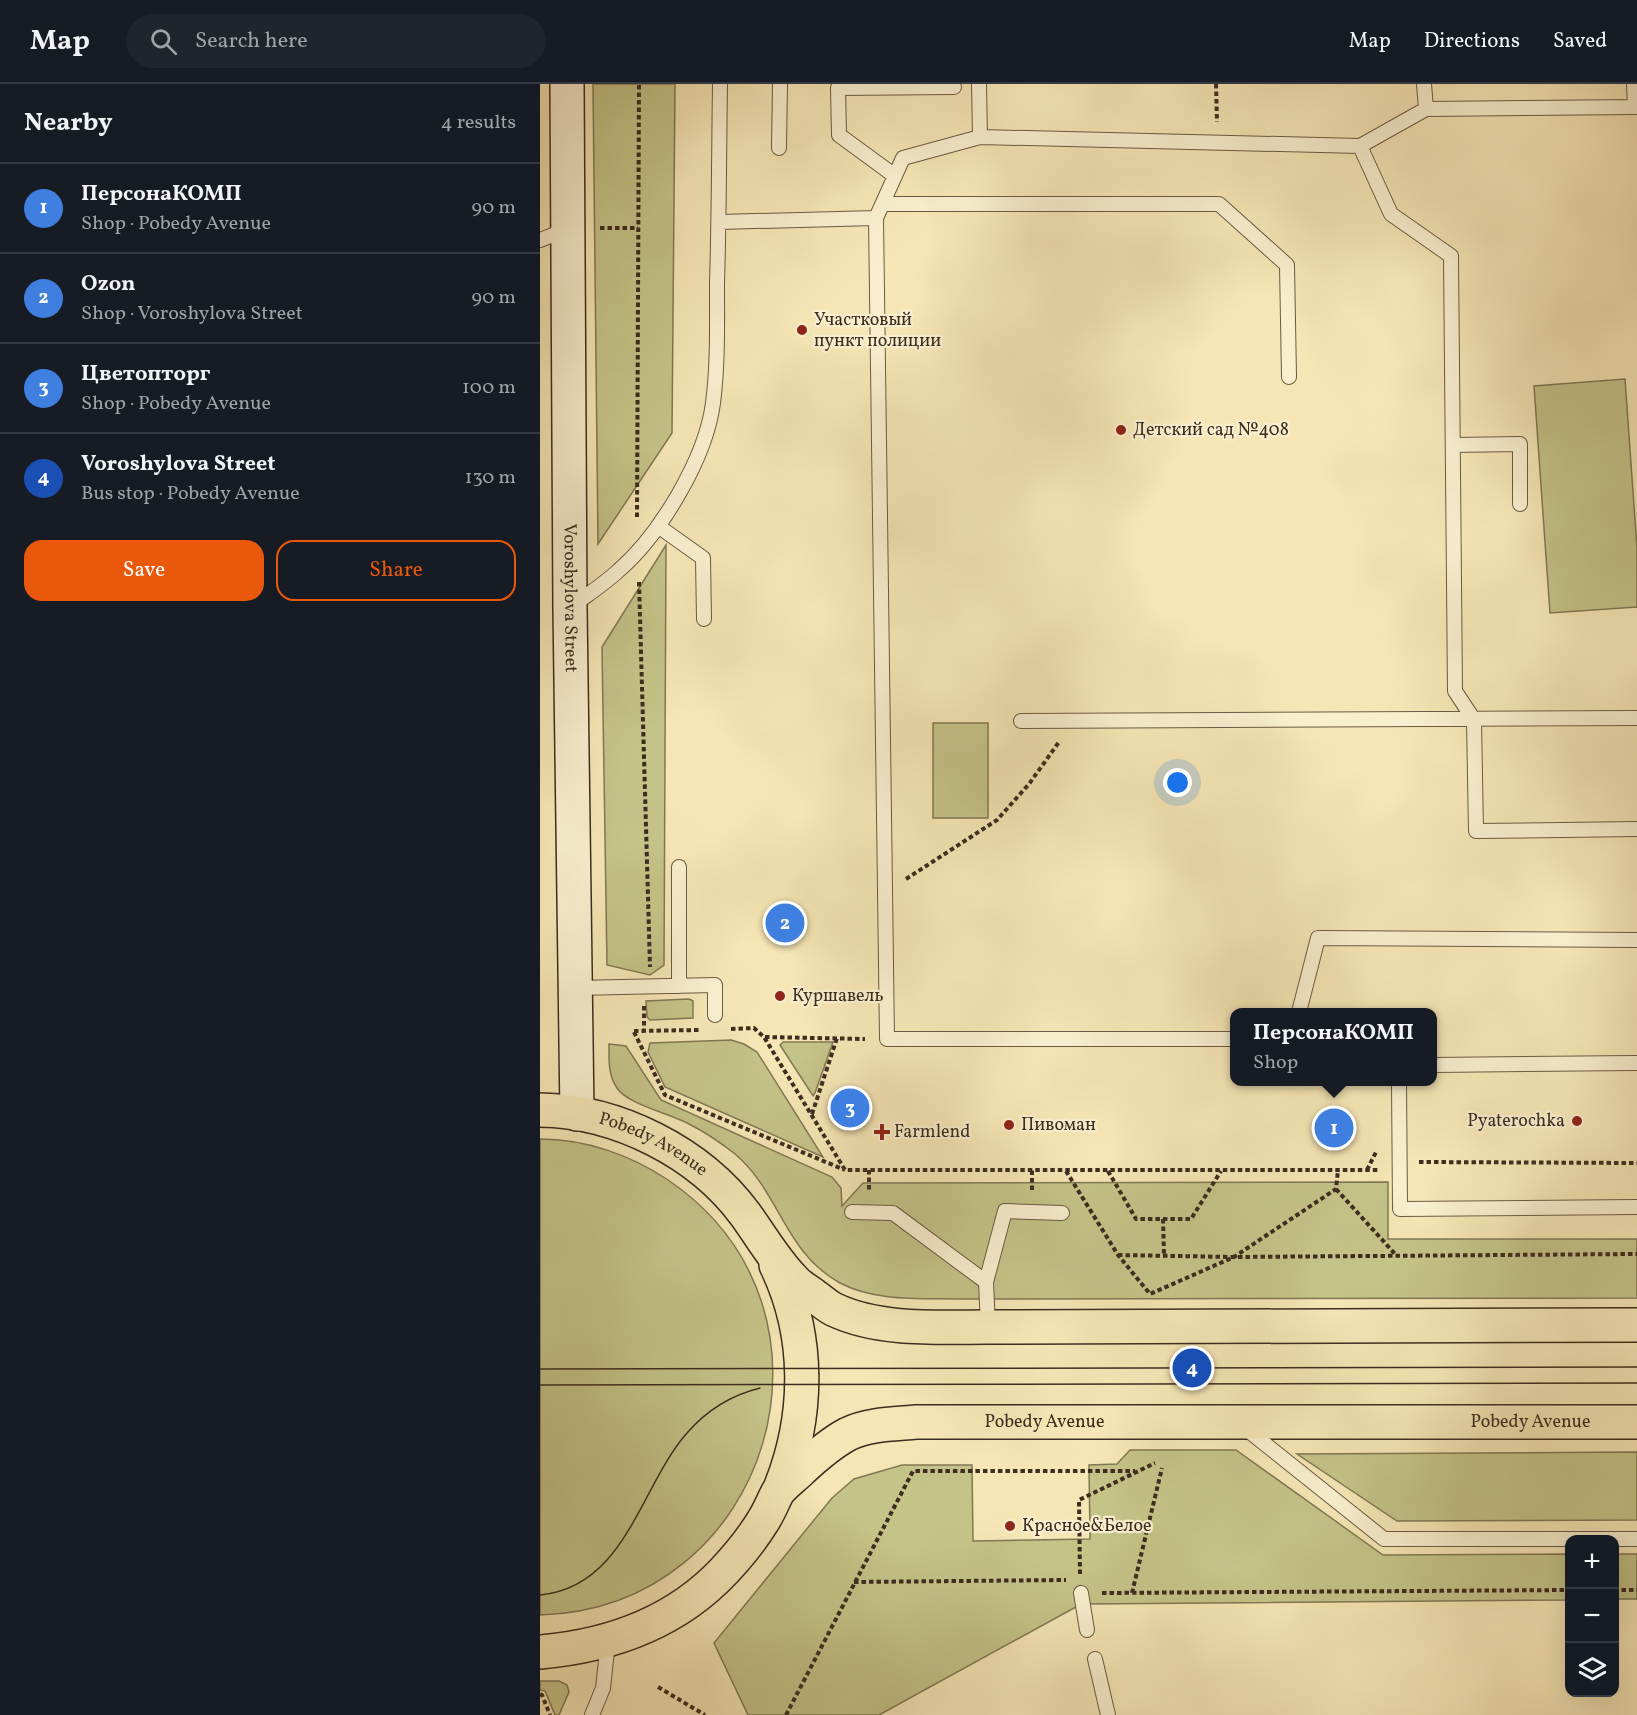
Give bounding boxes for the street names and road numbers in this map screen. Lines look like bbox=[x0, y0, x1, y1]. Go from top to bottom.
street label: Voroshylova Street bbox=[557, 523, 583, 673]
street label: Pobedy Avenue bbox=[596, 1106, 713, 1182]
street label: Pobedy Avenue bbox=[985, 1410, 1104, 1435]
street label: Pobedy Avenue bbox=[1471, 1410, 1590, 1435]

